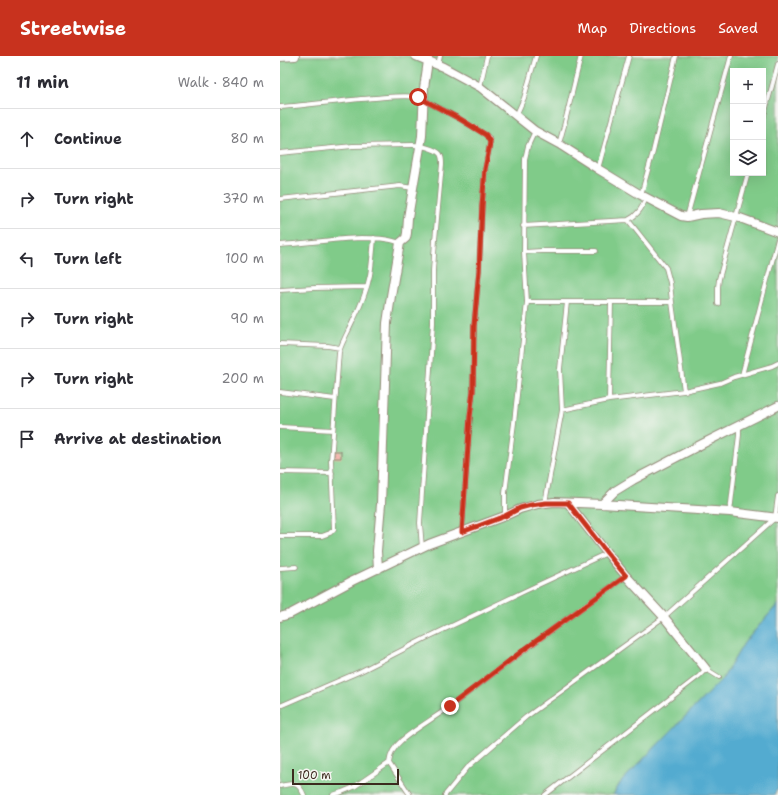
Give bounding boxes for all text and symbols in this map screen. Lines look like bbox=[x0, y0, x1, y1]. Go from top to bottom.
text: Streetwise bbox=[20, 16, 126, 41]
text: Map bbox=[578, 19, 608, 37]
text: Directions bbox=[630, 19, 696, 37]
text: Saved bbox=[718, 19, 758, 37]
map controls bbox=[730, 68, 766, 176]
button: + bbox=[730, 68, 766, 104]
text: 11 min bbox=[16, 71, 69, 93]
text: Walk · 840 m bbox=[178, 74, 264, 91]
route start bbox=[409, 88, 427, 106]
button: − bbox=[730, 104, 766, 140]
icon: ahead bbox=[16, 128, 38, 150]
text: Continue bbox=[54, 129, 122, 149]
text: 80 m bbox=[230, 130, 264, 147]
button: layers bbox=[730, 140, 766, 176]
icon: right bbox=[16, 188, 38, 210]
text: Turn right bbox=[54, 189, 134, 209]
text: 370 m bbox=[222, 190, 264, 207]
icon: left bbox=[16, 248, 38, 270]
text: Turn left bbox=[54, 249, 122, 269]
text: 100 m bbox=[225, 250, 264, 267]
icon: right bbox=[16, 308, 38, 330]
text: Turn right bbox=[54, 309, 134, 329]
text: 90 m bbox=[230, 310, 264, 327]
icon: right bbox=[16, 368, 38, 390]
text: Turn right bbox=[54, 369, 134, 389]
text: 200 m bbox=[222, 370, 264, 387]
icon: arrive bbox=[16, 428, 38, 450]
text: Arrive at destination bbox=[54, 429, 222, 449]
route end bbox=[441, 697, 459, 715]
scale bar bbox=[292, 767, 399, 786]
text: 100 m bbox=[298, 768, 331, 783]

